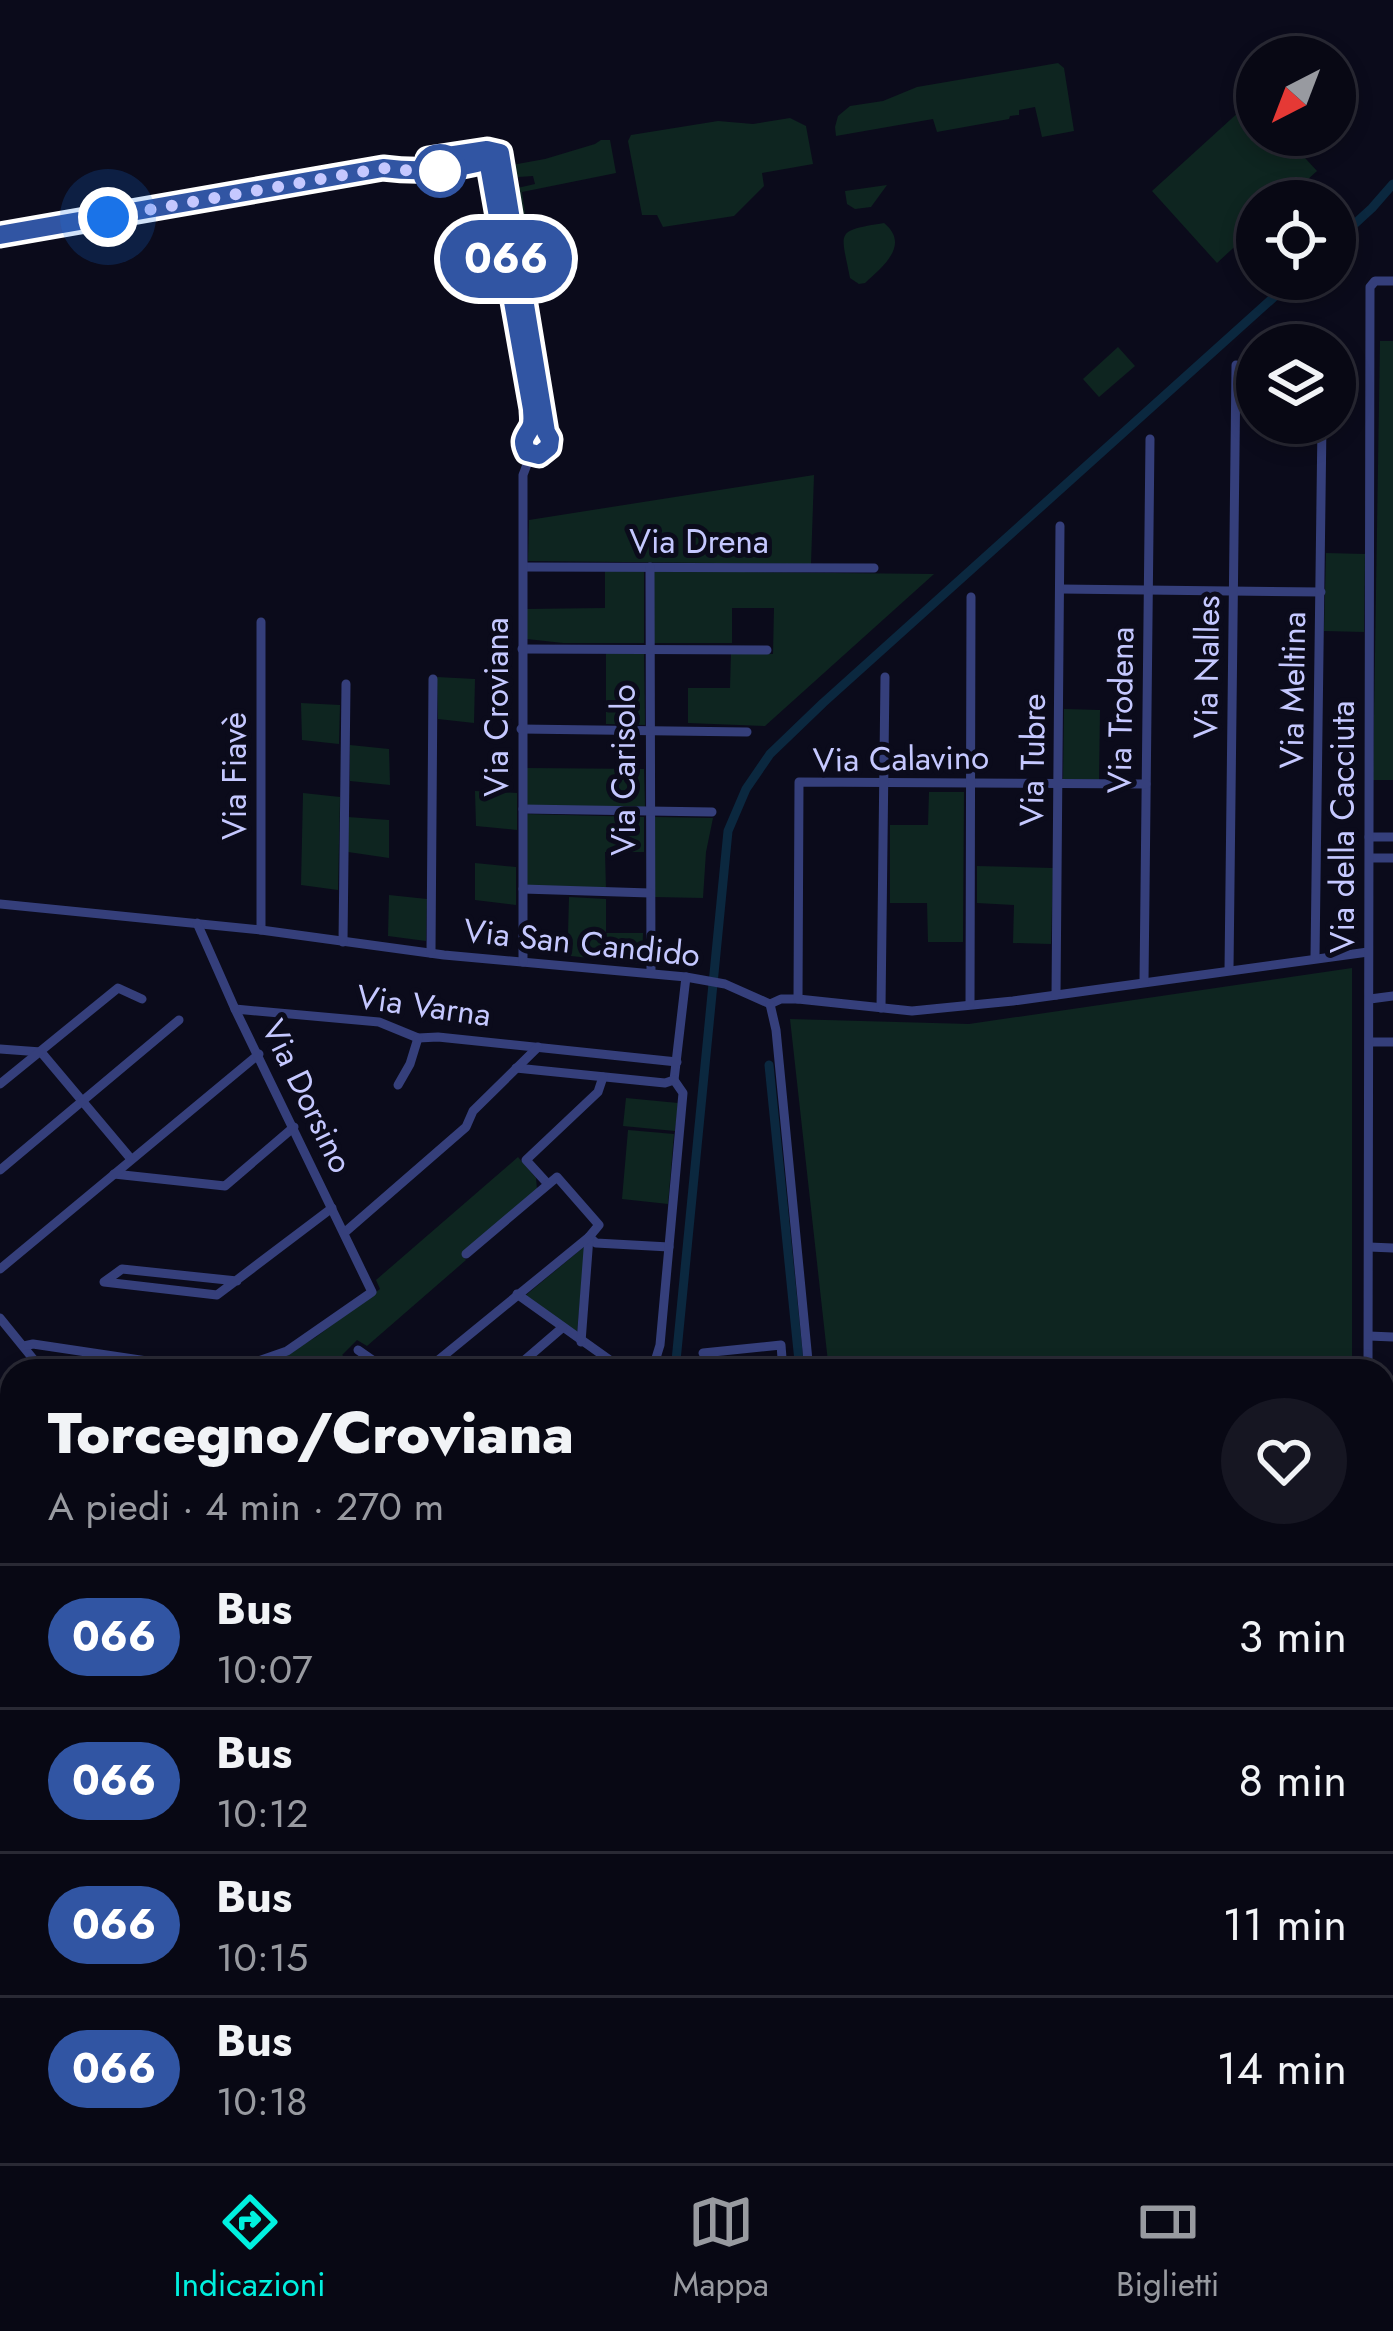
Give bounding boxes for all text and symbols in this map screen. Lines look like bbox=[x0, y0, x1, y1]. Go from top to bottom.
north arrow bbox=[1236, 36, 1356, 156]
map controls bbox=[1236, 36, 1356, 444]
unlabelled marker bbox=[415, 146, 465, 196]
button: locate bbox=[1236, 180, 1356, 300]
your location bbox=[78, 187, 138, 247]
line badge: 066 bbox=[437, 220, 575, 298]
text: 066 bbox=[464, 228, 548, 289]
button: layers bbox=[1236, 324, 1356, 444]
street label: Via Drena bbox=[629, 518, 769, 565]
street label: Via Nalles bbox=[1182, 595, 1231, 739]
street label: Via Meltina bbox=[1268, 611, 1317, 769]
street label: Via Croviana bbox=[473, 617, 520, 797]
street label: Via Trodena bbox=[1096, 626, 1145, 794]
street label: Via Carisolo bbox=[600, 684, 647, 856]
street label: Via Tubre bbox=[1008, 693, 1057, 827]
street label: Via della Cacciuta bbox=[1319, 701, 1366, 953]
street label: Via Fiavè bbox=[211, 712, 258, 840]
street label: Via Calavino bbox=[812, 733, 990, 784]
street label: Via San Candido bbox=[461, 907, 702, 978]
street label: Via Varna bbox=[354, 973, 494, 1038]
street label: Via Dorsino bbox=[250, 1012, 365, 1181]
text: Torcegno/Croviana bbox=[48, 1392, 574, 1474]
button: heart bbox=[1221, 1398, 1347, 1524]
text: A piedi · 4 min · 270 m bbox=[48, 1478, 444, 1535]
text: Bus bbox=[216, 1576, 292, 1641]
text: 3 min bbox=[1239, 1604, 1347, 1669]
text: 066 bbox=[72, 1606, 156, 1667]
text: 10:07 bbox=[216, 1641, 313, 1698]
text: Bus bbox=[216, 1720, 292, 1785]
text: 8 min bbox=[1239, 1748, 1347, 1813]
text: 066 bbox=[72, 1750, 156, 1811]
text: 10:12 bbox=[216, 1785, 308, 1842]
text: Bus bbox=[216, 1864, 292, 1929]
text: 11 min bbox=[1223, 1892, 1347, 1957]
text: 066 bbox=[72, 1894, 156, 1955]
text: 10:15 bbox=[216, 1929, 308, 1986]
text: Bus bbox=[216, 2008, 292, 2073]
text: 14 min bbox=[1217, 2036, 1347, 2101]
text: 066 bbox=[72, 2038, 156, 2099]
text: 10:18 bbox=[216, 2073, 308, 2130]
tab: Indicazioni bbox=[174, 2189, 326, 2308]
tab: Mappa bbox=[673, 2189, 769, 2308]
tab: Biglietti bbox=[1116, 2189, 1219, 2308]

